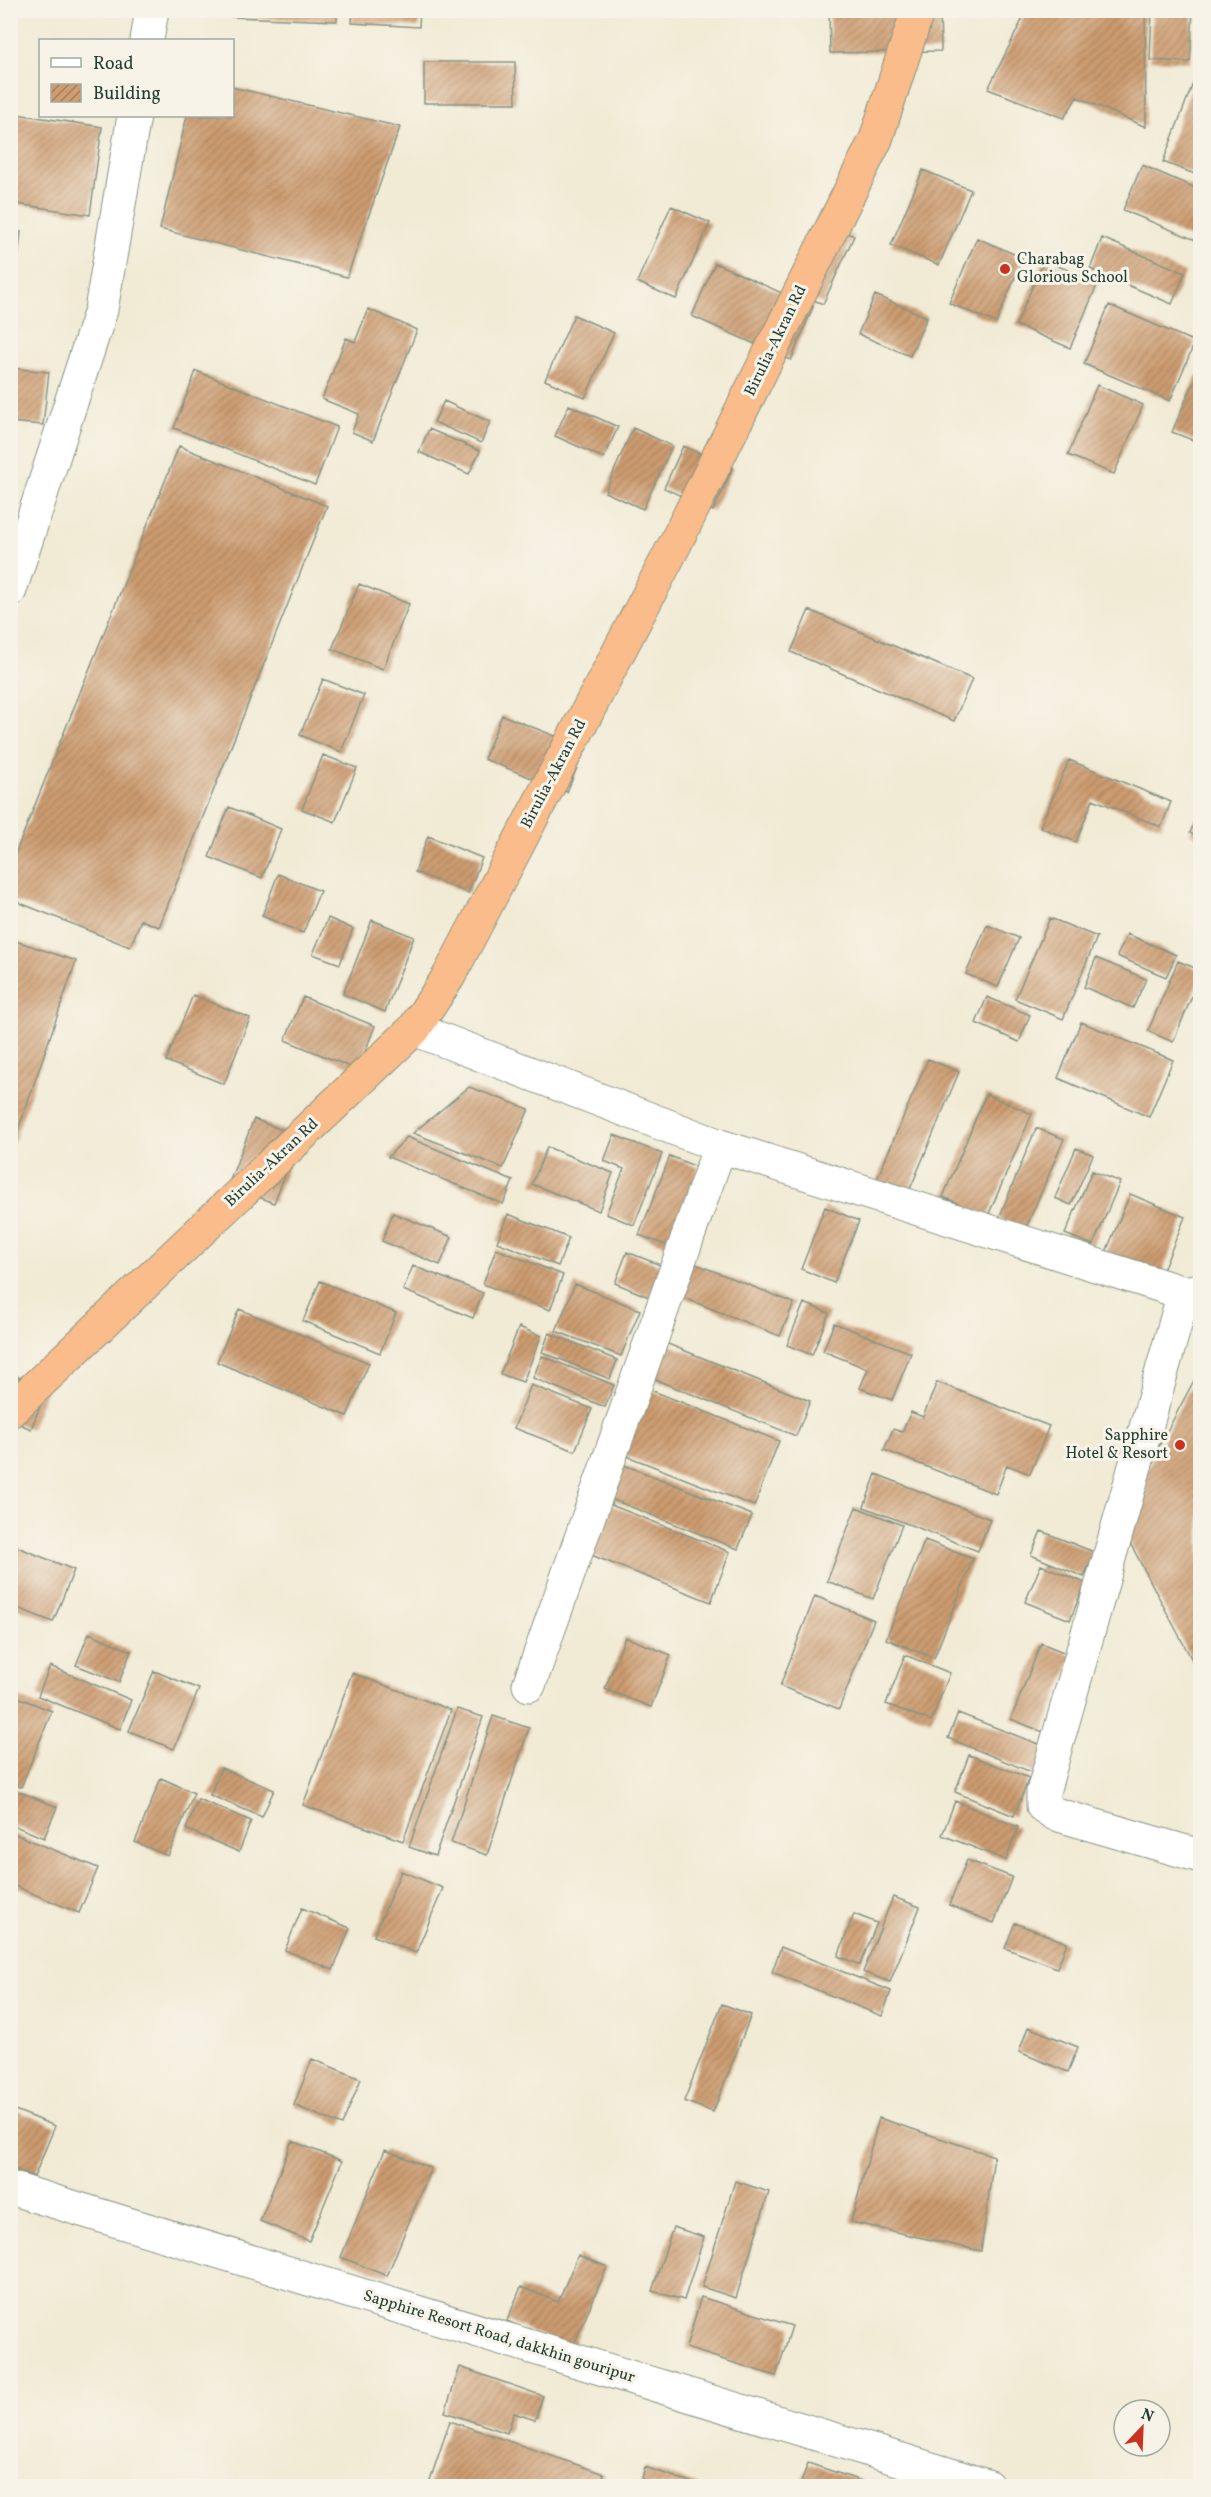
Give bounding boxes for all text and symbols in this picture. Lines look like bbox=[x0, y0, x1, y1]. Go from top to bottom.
legend bbox=[39, 39, 234, 117]
text: Road bbox=[93, 52, 134, 77]
text: Building bbox=[93, 82, 161, 107]
place label: Charabag Glorious School bbox=[1017, 249, 1128, 289]
marker: Charabag Glorious School bbox=[998, 262, 1012, 276]
street label: Birulia-Akran Rd bbox=[740, 282, 812, 400]
street label: Birulia-Akran Rd bbox=[516, 715, 592, 833]
street label: Birulia-Akran Rd bbox=[220, 1114, 324, 1212]
place label: Sapphire Hotel & Resort bbox=[1065, 1425, 1168, 1465]
marker: Sapphire Hotel & Resort bbox=[1173, 1438, 1187, 1452]
street label: Sapphire Resort Road, dakkhin gouripur bbox=[360, 2285, 638, 2389]
north arrow bbox=[1112, 2398, 1172, 2458]
text: N bbox=[1137, 2404, 1157, 2429]

